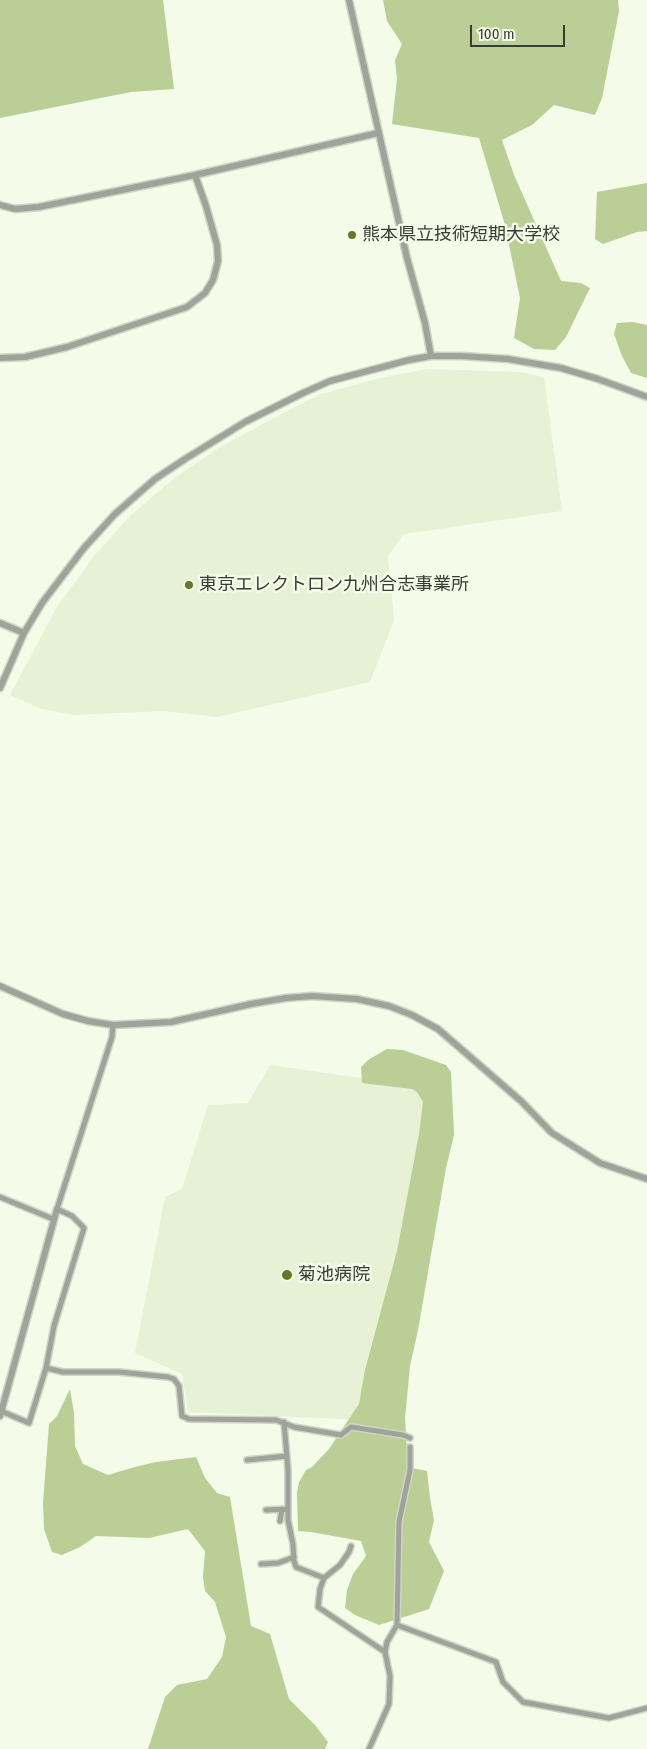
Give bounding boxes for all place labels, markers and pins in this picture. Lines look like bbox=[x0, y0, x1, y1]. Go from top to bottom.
place label: 熊本県立技術短期大学校 bbox=[362, 224, 560, 246]
marker: 熊本県立技術短期大学校 bbox=[346, 229, 358, 241]
place label: 東京エレクトロン九州合志事業所 bbox=[199, 574, 469, 596]
marker: 東京エレクトロン九州合志事業所 bbox=[183, 579, 195, 591]
place label: 菊池病院 bbox=[298, 1264, 370, 1286]
marker: 菊池病院 bbox=[280, 1268, 294, 1282]

